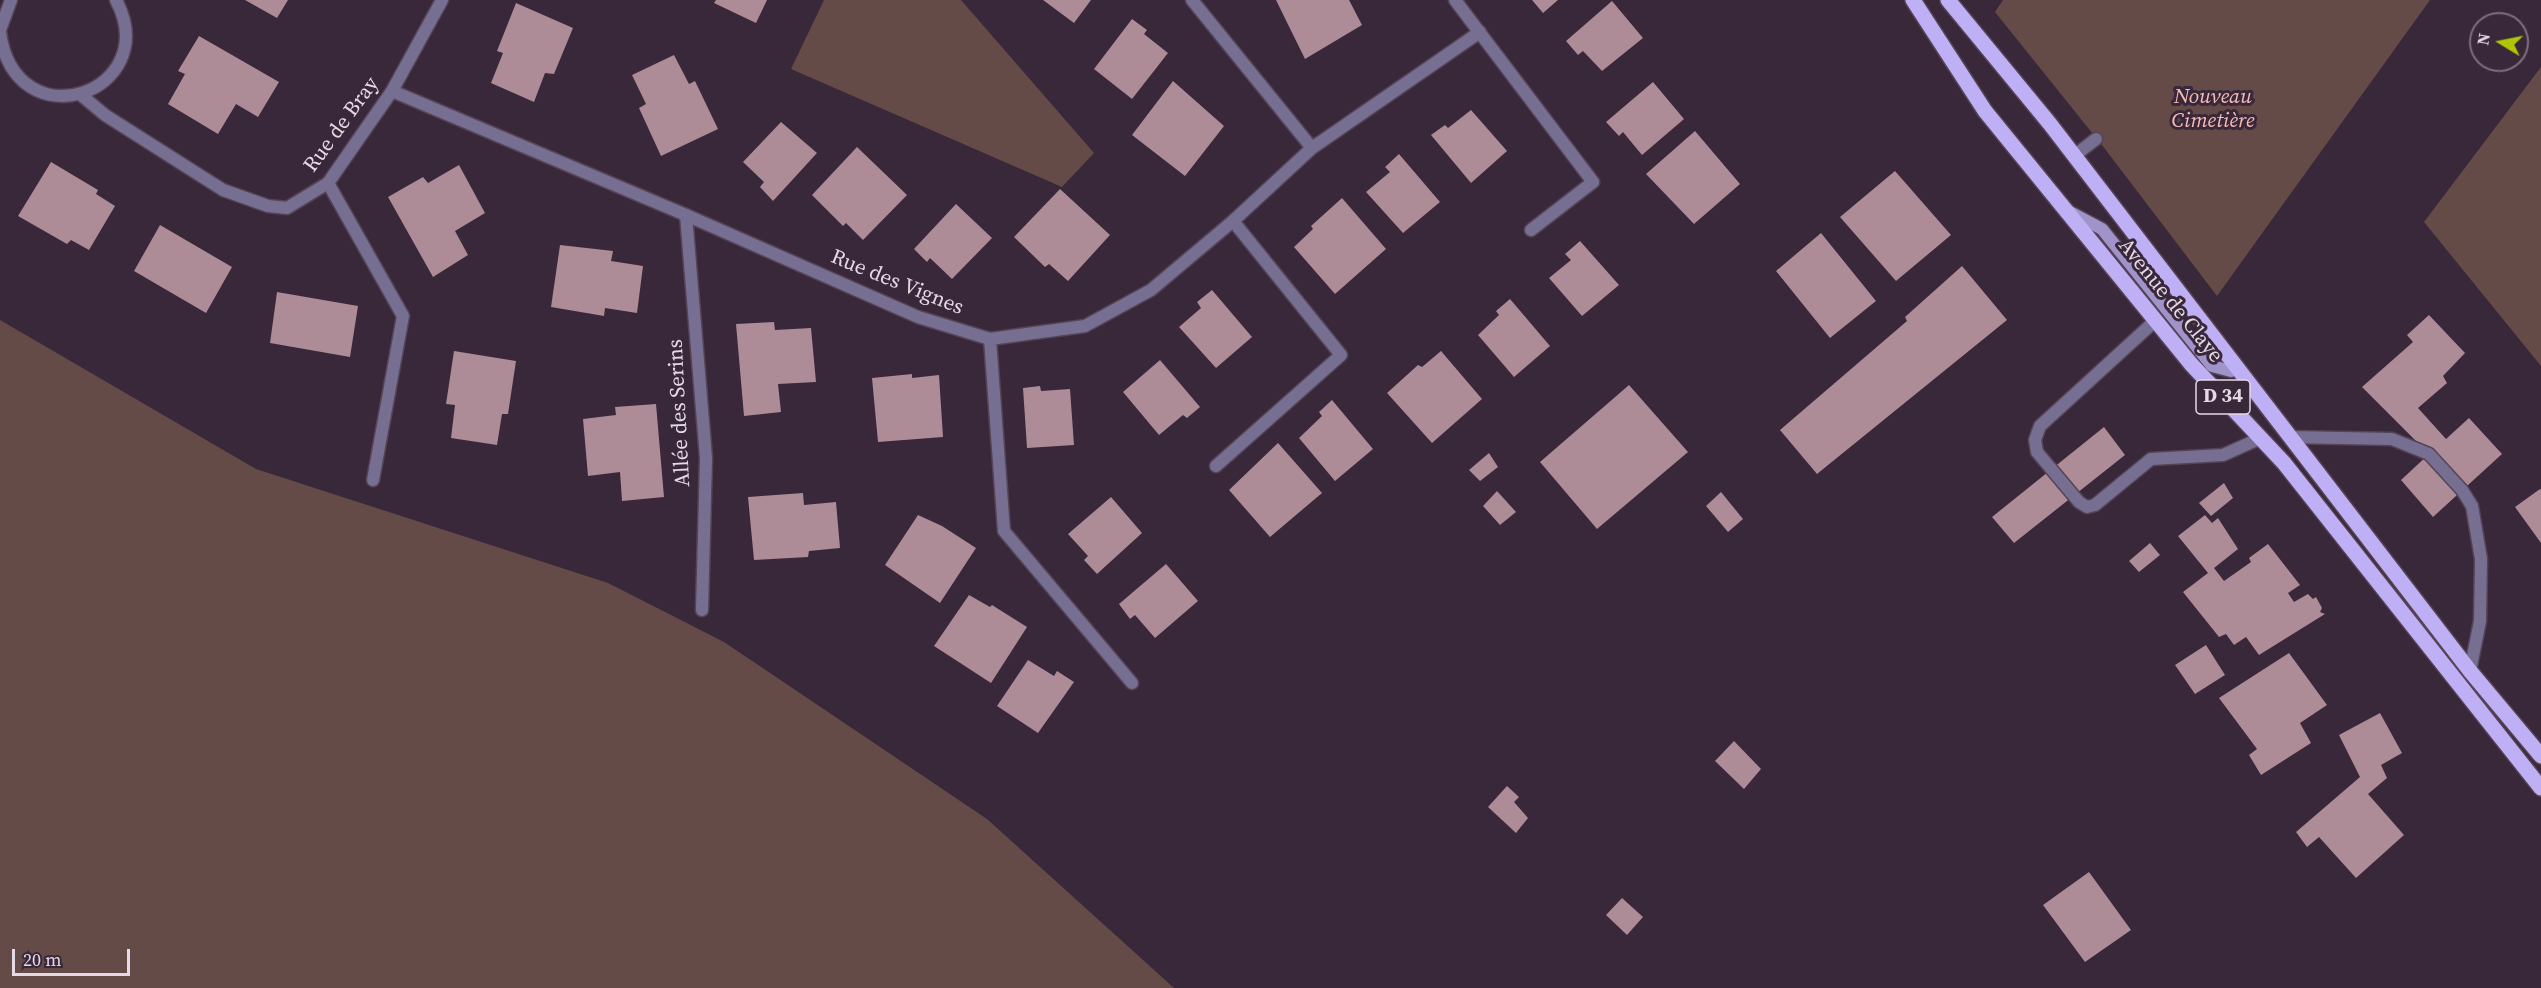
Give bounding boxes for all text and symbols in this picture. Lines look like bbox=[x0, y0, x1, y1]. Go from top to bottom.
north arrow bbox=[2469, 12, 2529, 72]
text: N bbox=[2471, 32, 2495, 47]
street label: Rue de Bray bbox=[299, 72, 385, 178]
park label: Nouveau Cimetière bbox=[2172, 85, 2254, 135]
street label: Avenue de Claye bbox=[2112, 234, 2228, 368]
street label: Rue des Vignes bbox=[827, 245, 967, 321]
street label: Allée des Serins bbox=[664, 339, 696, 487]
road number: D 34 bbox=[2196, 380, 2250, 414]
scale bar bbox=[15, 937, 134, 975]
text: 20 m bbox=[23, 947, 61, 972]

